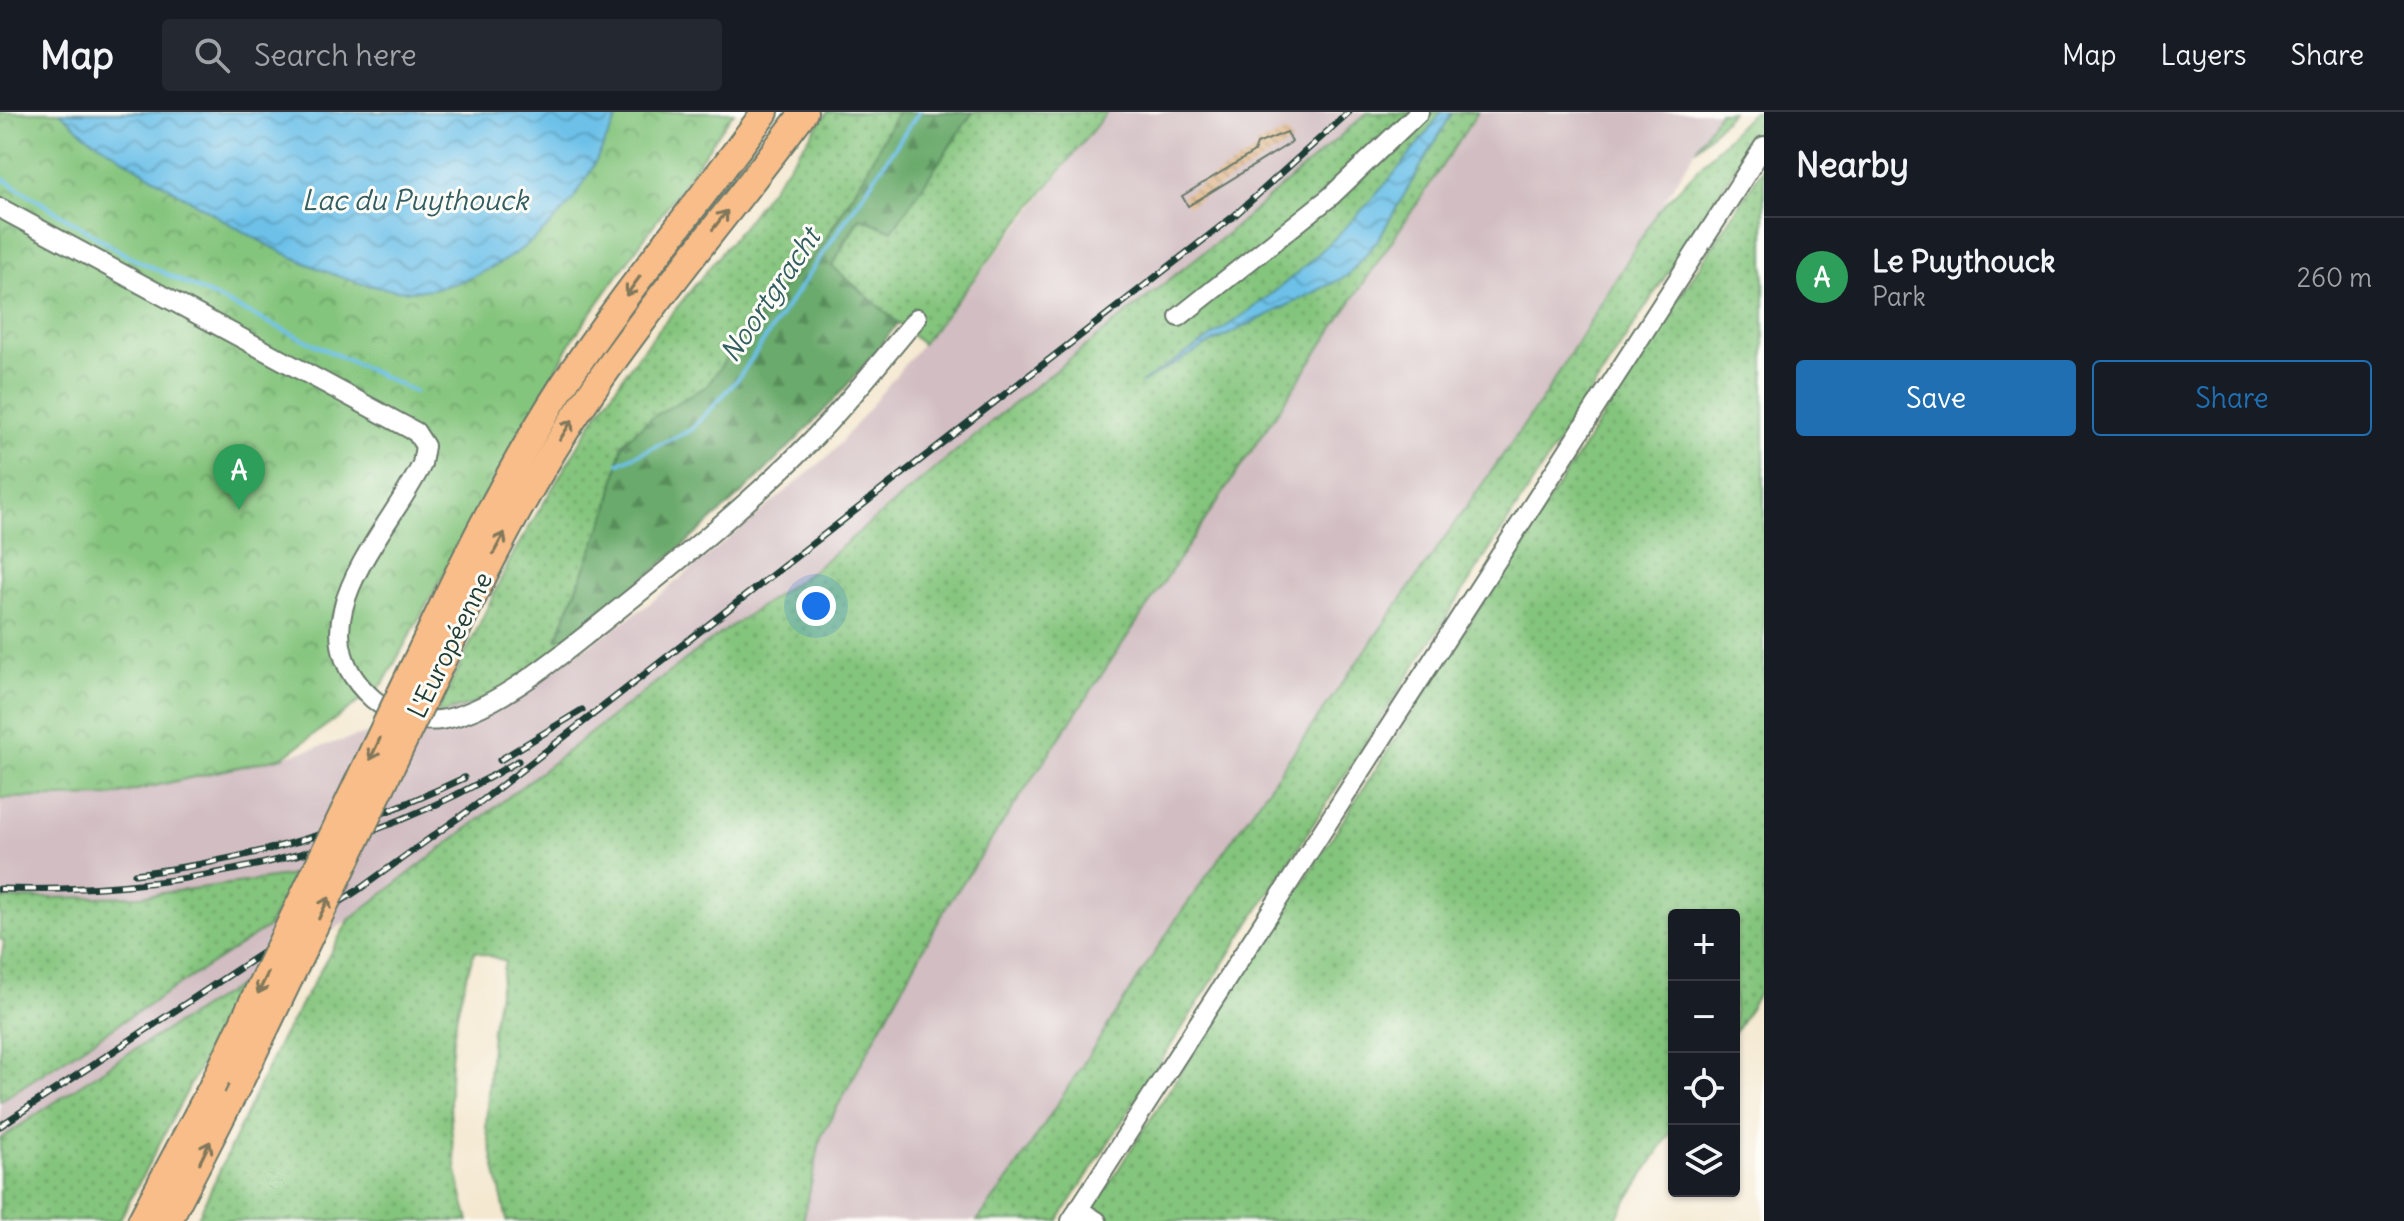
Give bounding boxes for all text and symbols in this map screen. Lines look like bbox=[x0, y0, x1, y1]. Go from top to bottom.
search box bbox=[162, 19, 722, 91]
text: Map bbox=[40, 32, 114, 79]
icon: search bbox=[190, 33, 234, 77]
text: Search here bbox=[254, 36, 417, 74]
text: Map bbox=[2062, 37, 2117, 73]
text: Layers bbox=[2161, 37, 2247, 73]
text: Share bbox=[2291, 37, 2364, 73]
text: Nearby bbox=[1796, 143, 1909, 186]
water label: Lac du Puythouck bbox=[302, 182, 530, 218]
one-way arrow bbox=[711, 210, 729, 231]
water label: Noortgracht bbox=[712, 218, 830, 369]
text: Le Puythouck bbox=[1872, 242, 2055, 280]
text: A bbox=[1814, 261, 1830, 294]
text: 260 m bbox=[2297, 261, 2372, 294]
one-way arrow bbox=[625, 275, 642, 296]
text: Park bbox=[1872, 280, 1926, 313]
button: Save bbox=[1796, 360, 2076, 436]
button: Share bbox=[2092, 360, 2372, 436]
one-way arrow bbox=[559, 419, 575, 442]
pin: A bbox=[213, 444, 265, 510]
one-way arrow bbox=[492, 532, 508, 555]
street label: L'Européenne bbox=[400, 566, 499, 723]
your location bbox=[796, 586, 836, 626]
one-way arrow bbox=[367, 736, 382, 760]
one-way arrow bbox=[316, 896, 332, 920]
map controls bbox=[1668, 909, 1740, 1197]
button: + bbox=[1668, 909, 1740, 981]
one-way arrow bbox=[255, 971, 270, 995]
button: − bbox=[1668, 981, 1740, 1053]
button: locate bbox=[1668, 1053, 1740, 1125]
button: layers bbox=[1668, 1125, 1740, 1197]
one-way arrow bbox=[198, 1141, 213, 1165]

